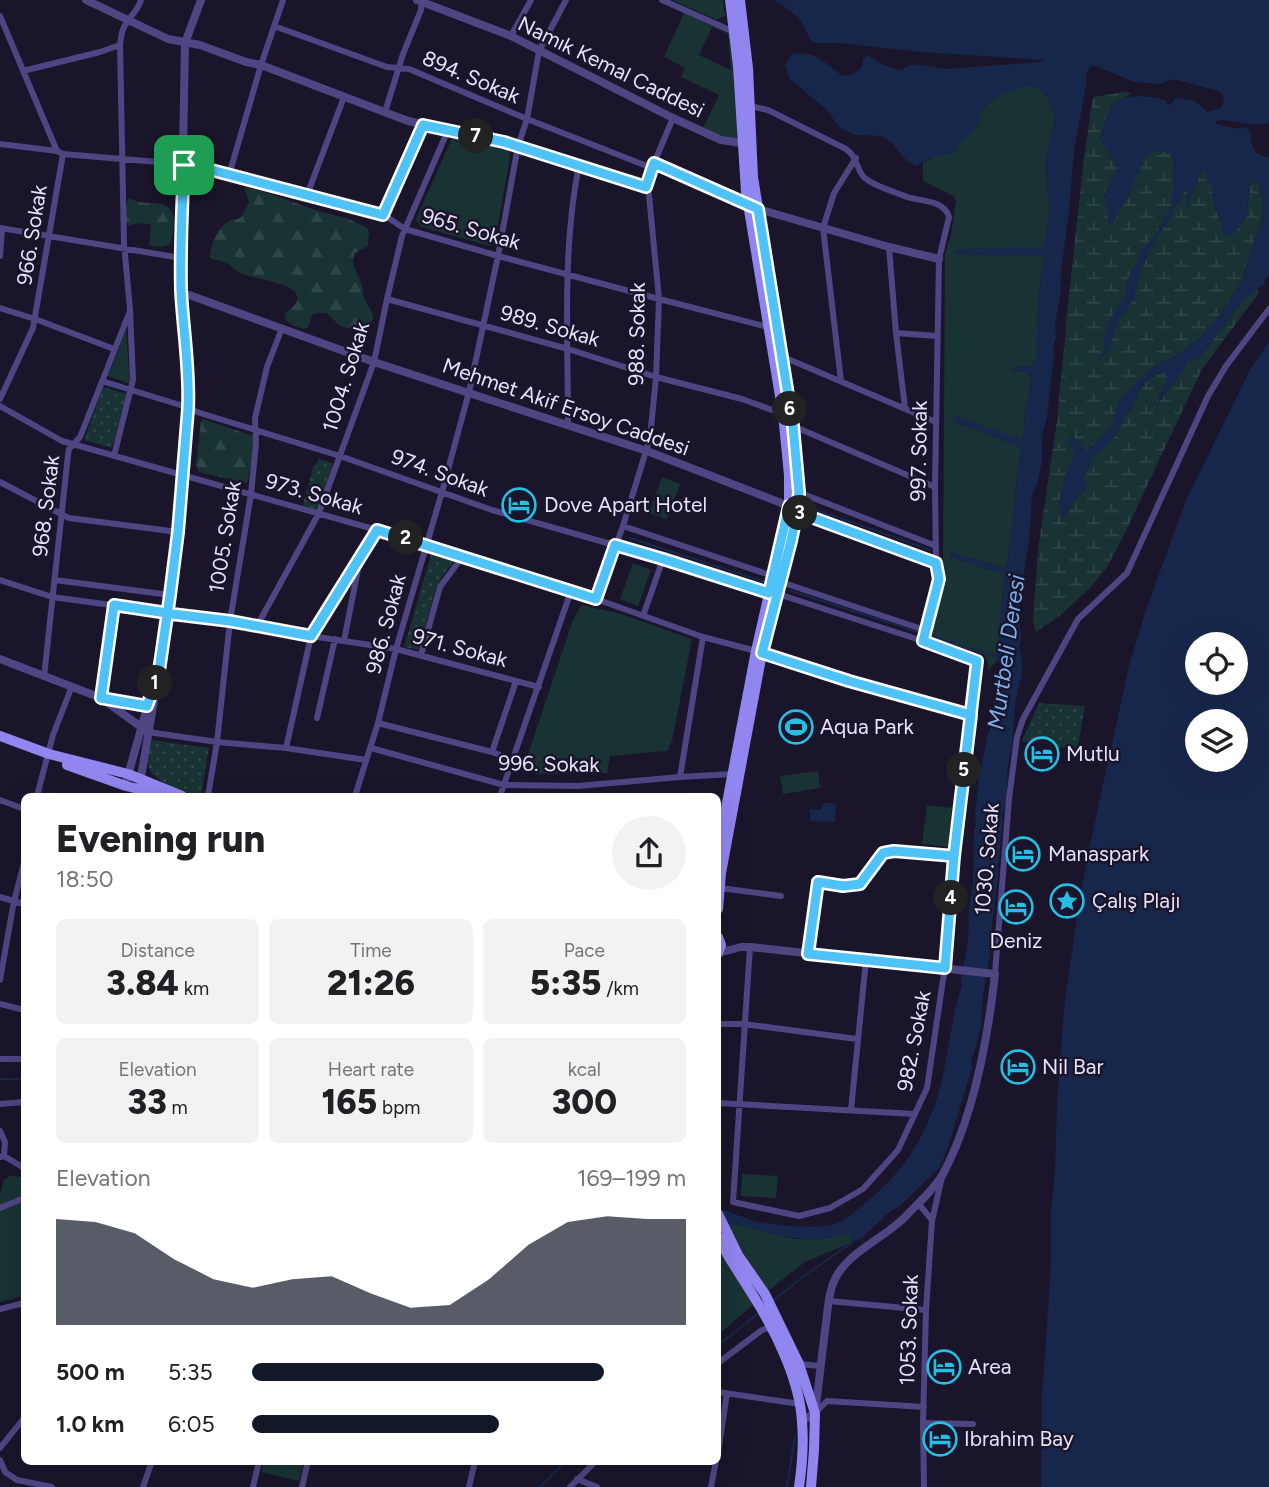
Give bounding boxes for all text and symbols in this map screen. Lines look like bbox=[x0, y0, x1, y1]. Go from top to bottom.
street label: Namık Kemal Caddesi bbox=[514, 11, 708, 123]
street label: 894. Sokak bbox=[419, 45, 524, 109]
pin: 7 bbox=[458, 118, 494, 154]
text: 7 bbox=[470, 124, 481, 147]
pin bbox=[154, 135, 214, 195]
icon: arrive bbox=[165, 146, 203, 184]
street label: 966. Sokak bbox=[11, 182, 52, 287]
street label: 965. Sokak bbox=[419, 203, 524, 255]
street label: 988. Sokak bbox=[623, 281, 650, 386]
street label: 989. Sokak bbox=[498, 299, 603, 352]
street label: 1004. Sokak bbox=[317, 318, 374, 435]
street label: Mehmet Akif Ersoy Caddesi bbox=[439, 352, 693, 461]
pin: 6 bbox=[772, 392, 808, 426]
text: 6 bbox=[784, 397, 795, 420]
street label: 997. Sokak bbox=[905, 400, 932, 501]
street label: 974. Sokak bbox=[388, 443, 493, 502]
street label: 968. Sokak bbox=[27, 453, 64, 558]
street label: 973. Sokak bbox=[263, 468, 366, 520]
street label: 1005. Sokak bbox=[203, 478, 246, 595]
hotel icon: Dove Apart Hotel bbox=[500, 486, 538, 524]
place label: Dove Apart Hotel bbox=[544, 492, 707, 517]
pin: 3 bbox=[782, 496, 818, 530]
text: 3 bbox=[794, 501, 805, 524]
pin: 2 bbox=[388, 520, 424, 556]
text: 2 bbox=[400, 526, 411, 549]
street label: 986. Sokak bbox=[360, 571, 411, 676]
water label: Murtbeli Deresi bbox=[981, 572, 1031, 731]
street label: 971. Sokak bbox=[410, 623, 511, 672]
map controls bbox=[1185, 632, 1248, 772]
button: locate bbox=[1185, 632, 1248, 695]
pin: 1 bbox=[138, 666, 172, 700]
text: 1 bbox=[150, 671, 159, 694]
sports icon: Aqua Park bbox=[777, 708, 815, 746]
button: layers bbox=[1185, 709, 1248, 772]
place label: Aqua Park bbox=[820, 714, 915, 739]
hotel icon: Mutlu bbox=[1023, 735, 1061, 773]
place label: Mutlu bbox=[1066, 741, 1120, 766]
street label: 996. Sokak bbox=[498, 750, 601, 777]
pin: 5 bbox=[946, 752, 982, 788]
text: 5 bbox=[958, 758, 969, 781]
street label: 1030. Sokak bbox=[969, 801, 1004, 916]
text: Evening run bbox=[56, 816, 265, 862]
button: share bbox=[612, 816, 686, 890]
hotel icon: Manaspark bbox=[1004, 835, 1042, 873]
place label: Manaspark bbox=[1048, 841, 1150, 866]
text: 18:50 bbox=[56, 865, 113, 893]
pin: 4 bbox=[934, 880, 968, 916]
place icon: Çalış Plajı bbox=[1048, 882, 1086, 920]
text: 4 bbox=[944, 886, 957, 909]
hotel icon: Deniz bbox=[997, 888, 1035, 926]
place label: Çalış Plajı bbox=[1092, 888, 1180, 913]
place label: Deniz bbox=[990, 928, 1042, 953]
text: Distance bbox=[120, 939, 195, 962]
text: Time bbox=[350, 939, 392, 962]
text: Pace bbox=[564, 939, 605, 962]
text: 3.84 bbox=[106, 962, 179, 1004]
text: 21:26 bbox=[327, 962, 415, 1004]
text: 5:35 bbox=[530, 962, 602, 1004]
text: km bbox=[179, 977, 209, 1000]
text: /km bbox=[602, 977, 639, 1000]
street label: 982. Sokak bbox=[892, 988, 936, 1093]
hotel icon: Nil Bar bbox=[999, 1048, 1037, 1086]
place label: Nil Bar bbox=[1042, 1054, 1104, 1079]
text: Elevation bbox=[119, 1058, 197, 1081]
text: Heart rate bbox=[328, 1058, 414, 1081]
text: kcal bbox=[568, 1058, 601, 1081]
text: 33 bbox=[128, 1081, 167, 1123]
text: 165 bbox=[321, 1081, 377, 1123]
text: 300 bbox=[552, 1081, 617, 1123]
text: m bbox=[167, 1096, 188, 1119]
text: bpm bbox=[377, 1096, 421, 1119]
text: Elevation bbox=[56, 1164, 151, 1192]
text: 169–199 m bbox=[577, 1164, 686, 1192]
street label: 1053. Sokak bbox=[894, 1273, 923, 1386]
hotel icon: Area bbox=[925, 1348, 963, 1386]
place label: Area bbox=[968, 1354, 1012, 1379]
text: 500 m bbox=[56, 1358, 125, 1386]
text: 5:35 bbox=[168, 1358, 213, 1386]
text: 1.0 km bbox=[56, 1410, 124, 1438]
text: 6:05 bbox=[168, 1410, 215, 1438]
hotel icon: Ibrahim Bay bbox=[921, 1420, 959, 1458]
place label: Ibrahim Bay bbox=[964, 1426, 1074, 1451]

